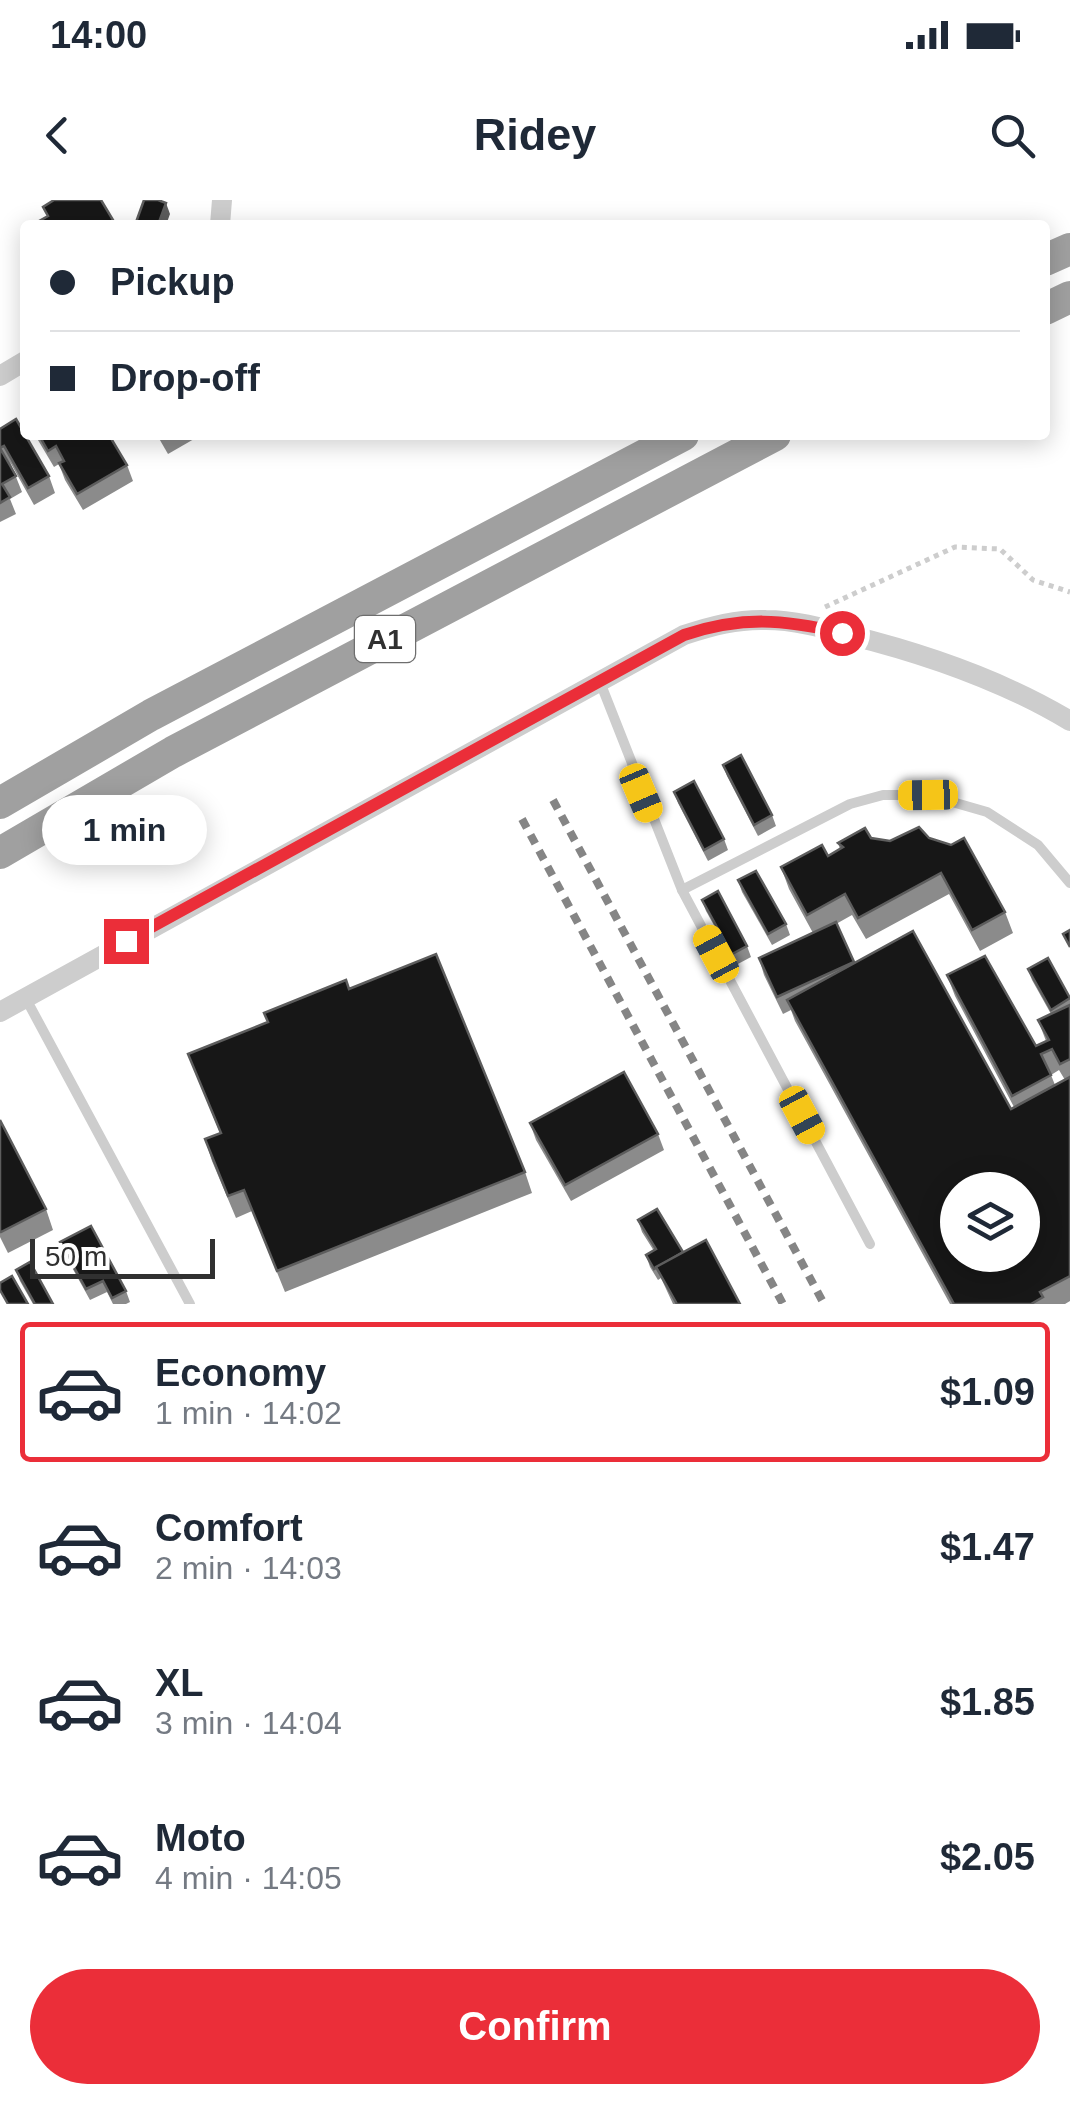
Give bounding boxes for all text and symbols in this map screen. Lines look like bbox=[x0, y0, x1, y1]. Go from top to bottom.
text: 14:00 bbox=[50, 14, 147, 56]
icon: back bbox=[30, 108, 85, 163]
icon: search bbox=[985, 108, 1040, 163]
text: Ridey bbox=[474, 109, 596, 160]
text: Pickup bbox=[110, 261, 235, 303]
text: Drop-off bbox=[110, 357, 260, 399]
route start bbox=[820, 611, 865, 656]
road number: A1 bbox=[355, 616, 415, 662]
car bbox=[615, 760, 667, 826]
car bbox=[898, 779, 958, 811]
callout: 1 min bbox=[44, 796, 208, 866]
text: 1 min bbox=[83, 812, 166, 848]
route end bbox=[104, 919, 149, 964]
car bbox=[689, 920, 743, 988]
car bbox=[775, 1081, 829, 1149]
map controls bbox=[940, 1172, 1040, 1272]
button: layers bbox=[940, 1172, 1040, 1272]
scale bar bbox=[30, 1234, 215, 1278]
text: 50 m bbox=[45, 1241, 107, 1272]
icon: car bbox=[35, 1347, 125, 1437]
text: Economy bbox=[155, 1352, 326, 1394]
text: $1.09 bbox=[940, 1371, 1035, 1413]
text: 1 min · 14:02 bbox=[155, 1395, 342, 1431]
icon: car bbox=[35, 1502, 125, 1592]
text: Comfort bbox=[155, 1507, 303, 1549]
text: $1.47 bbox=[940, 1526, 1035, 1568]
text: 2 min · 14:03 bbox=[155, 1550, 342, 1586]
icon: car bbox=[35, 1657, 125, 1747]
text: XL bbox=[155, 1662, 204, 1704]
text: $1.85 bbox=[940, 1681, 1035, 1723]
text: 3 min · 14:04 bbox=[155, 1705, 342, 1741]
icon: car bbox=[35, 1812, 125, 1902]
text: Moto bbox=[155, 1817, 246, 1859]
text: $2.05 bbox=[940, 1836, 1035, 1878]
text: 4 min · 14:05 bbox=[155, 1860, 342, 1896]
button: Confirm bbox=[30, 1969, 1040, 2084]

